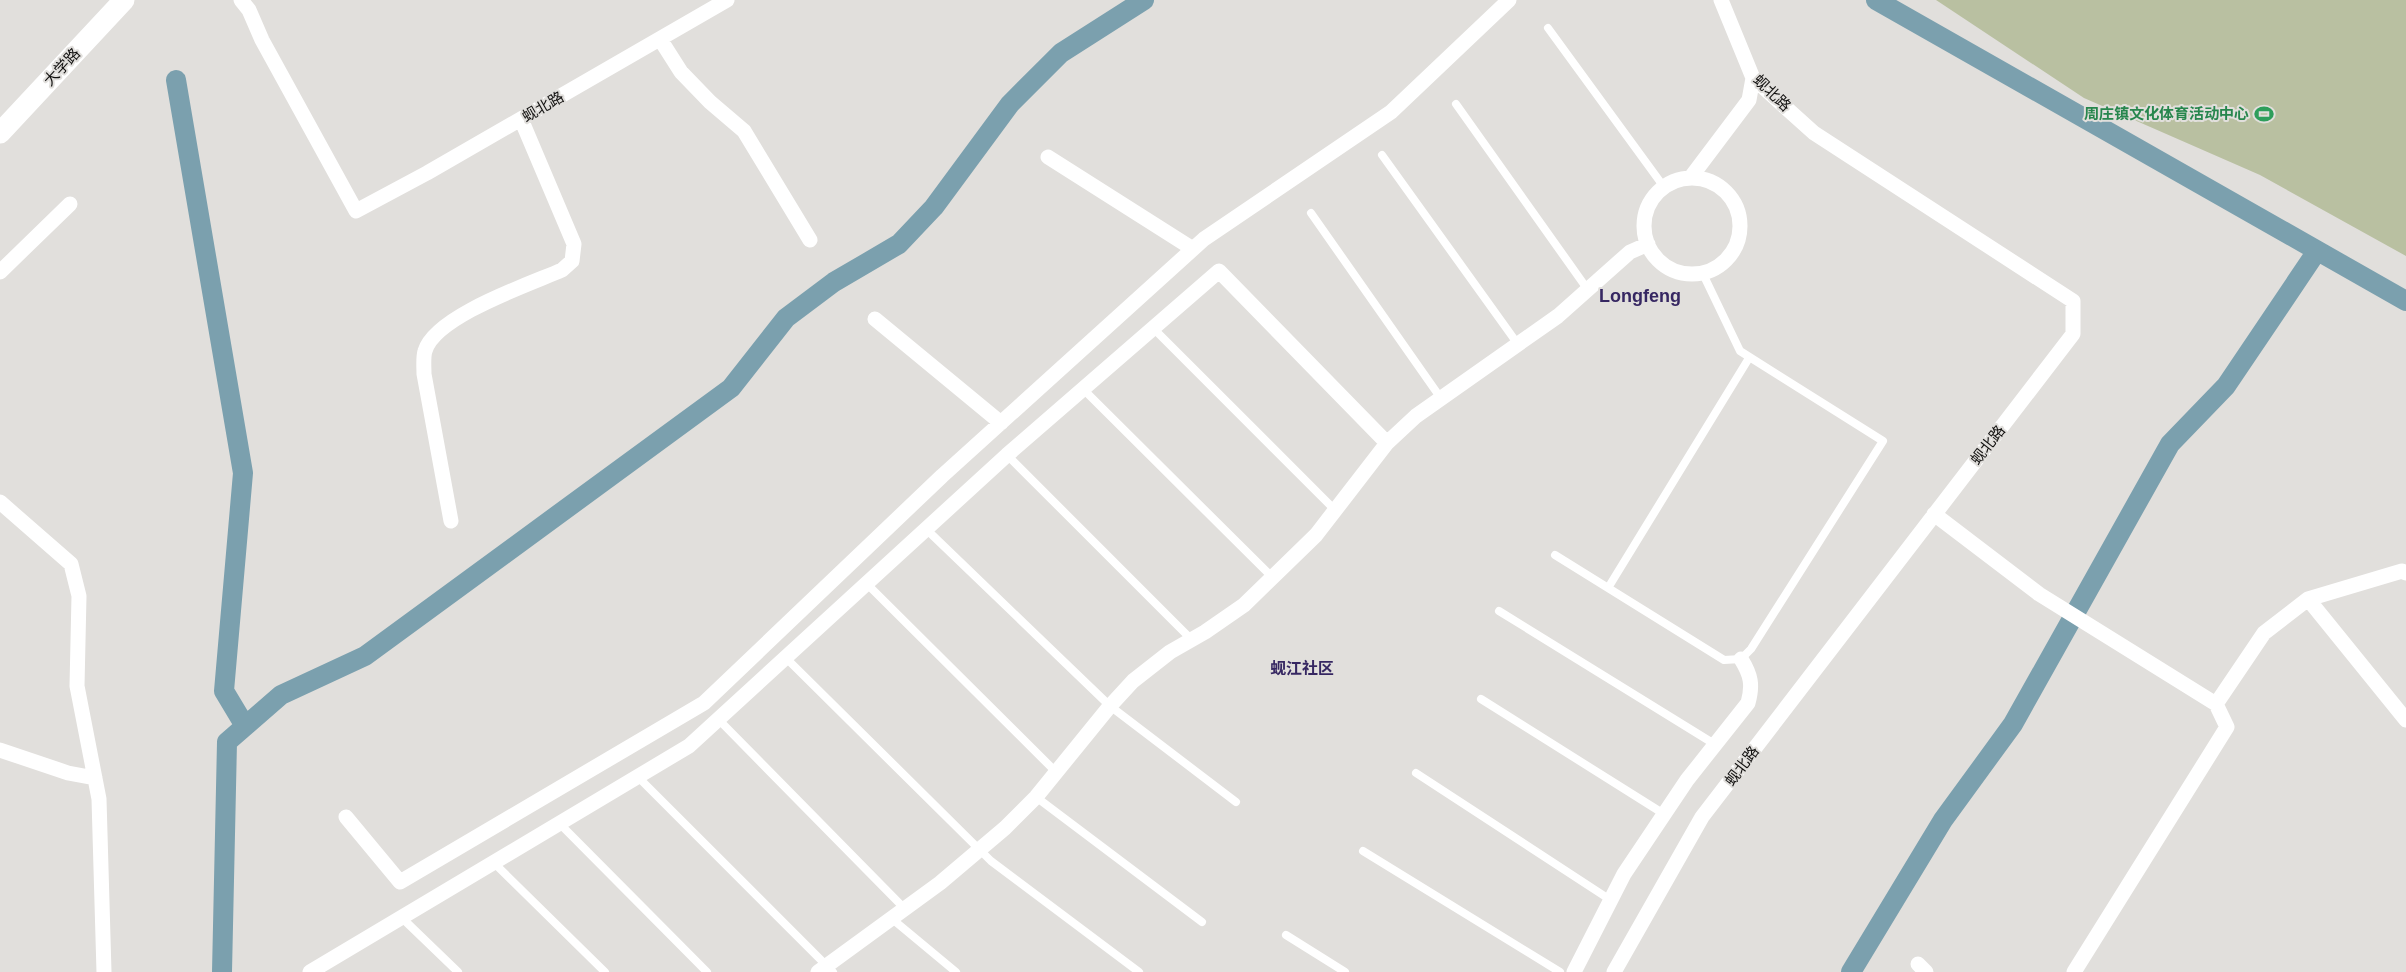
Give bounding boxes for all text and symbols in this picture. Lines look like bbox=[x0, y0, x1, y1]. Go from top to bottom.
street label: 大学路 bbox=[40, 44, 83, 89]
street label: 蚬北路 bbox=[1750, 71, 1794, 114]
street label: 蚬北路 bbox=[519, 88, 566, 125]
sports icon: 周庄镇文化体育活动中心 bbox=[2253, 103, 2275, 125]
place label: 周庄镇文化体育活动中心 bbox=[2084, 105, 2249, 122]
district label: Longfeng bbox=[1599, 286, 1681, 306]
street label: 蚬北路 bbox=[1967, 422, 2008, 468]
district label: 蚬江社区 bbox=[1270, 659, 1334, 677]
street label: 蚬北路 bbox=[1721, 743, 1762, 789]

